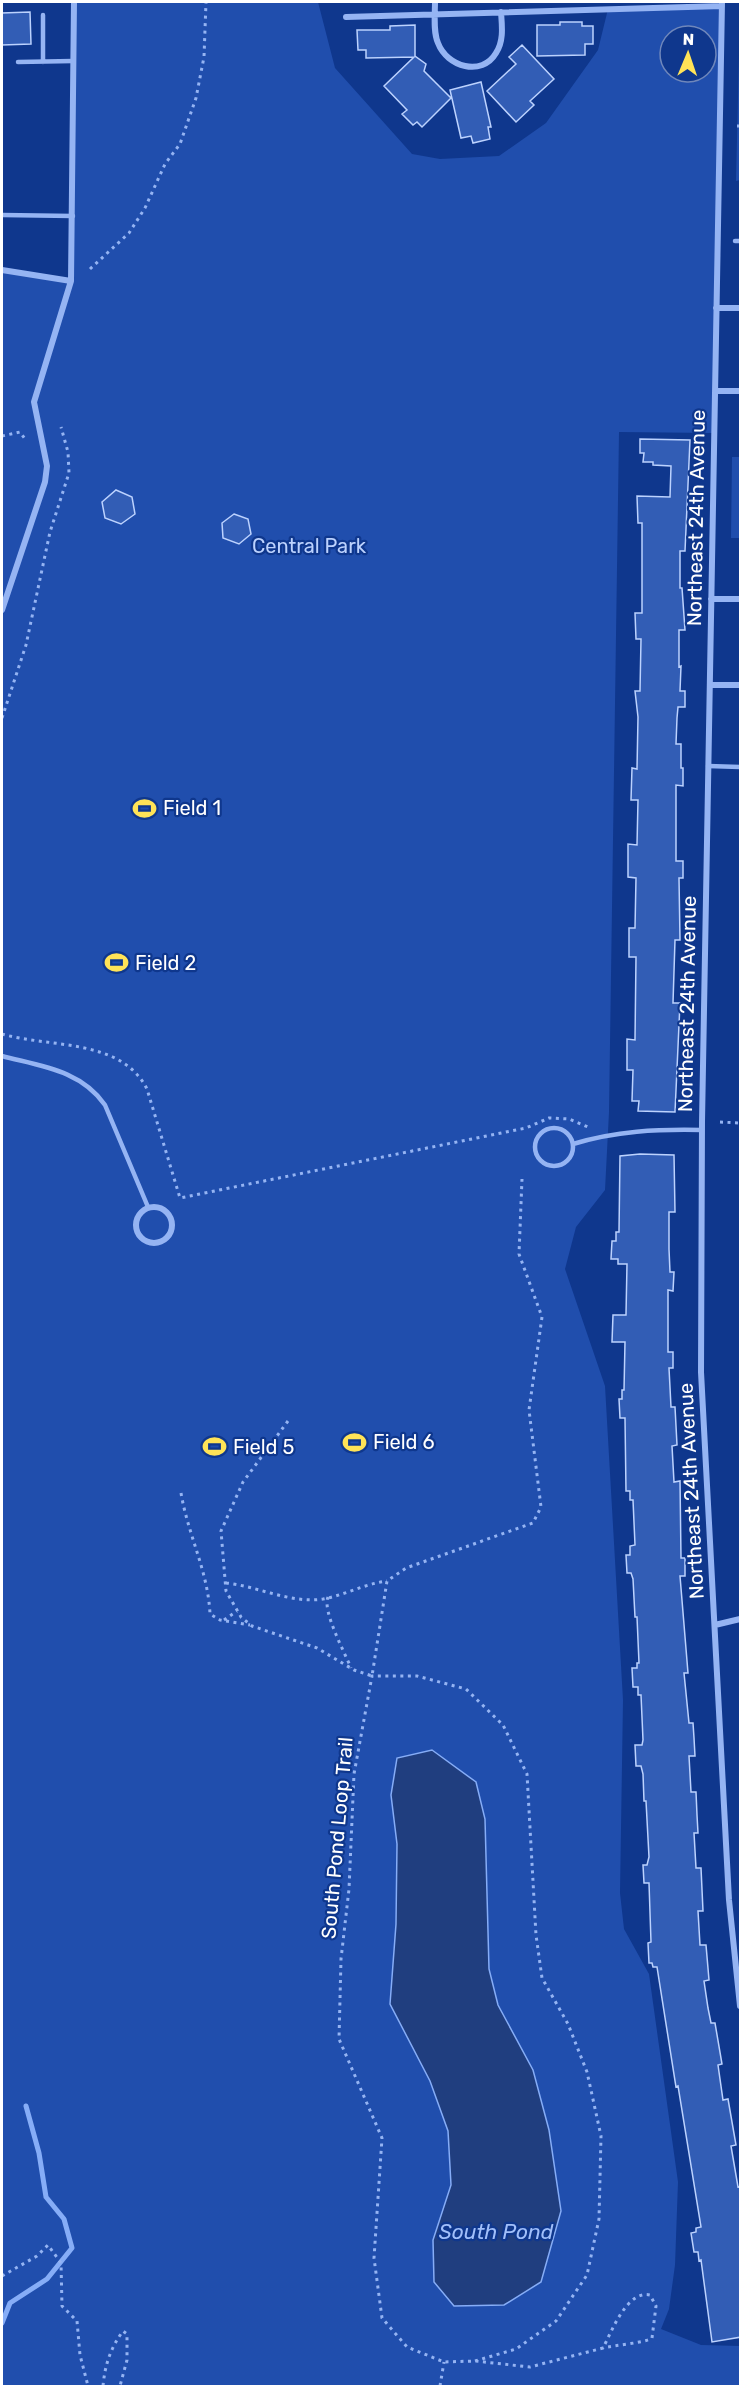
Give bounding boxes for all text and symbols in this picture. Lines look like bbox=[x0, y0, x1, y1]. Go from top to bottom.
north arrow bbox=[658, 24, 718, 84]
text: N bbox=[682, 30, 695, 49]
street label: Northeast 24th Avenue bbox=[682, 410, 710, 626]
park label: Central Park bbox=[252, 534, 367, 558]
sports icon: Field 1 bbox=[132, 795, 158, 821]
place label: Field 1 bbox=[163, 796, 221, 820]
street label: Northeast 24th Avenue bbox=[673, 896, 701, 1112]
sports icon: Field 2 bbox=[104, 950, 130, 976]
place label: Field 2 bbox=[135, 951, 196, 975]
street label: Northeast 24th Avenue bbox=[673, 1382, 709, 1600]
sports icon: Field 6 bbox=[342, 1429, 368, 1455]
place label: Field 6 bbox=[373, 1430, 434, 1454]
sports icon: Field 5 bbox=[202, 1434, 228, 1460]
place label: Field 5 bbox=[233, 1435, 294, 1459]
street label: South Pond Loop Trail bbox=[316, 1736, 358, 1940]
water label: South Pond bbox=[439, 2219, 554, 2244]

